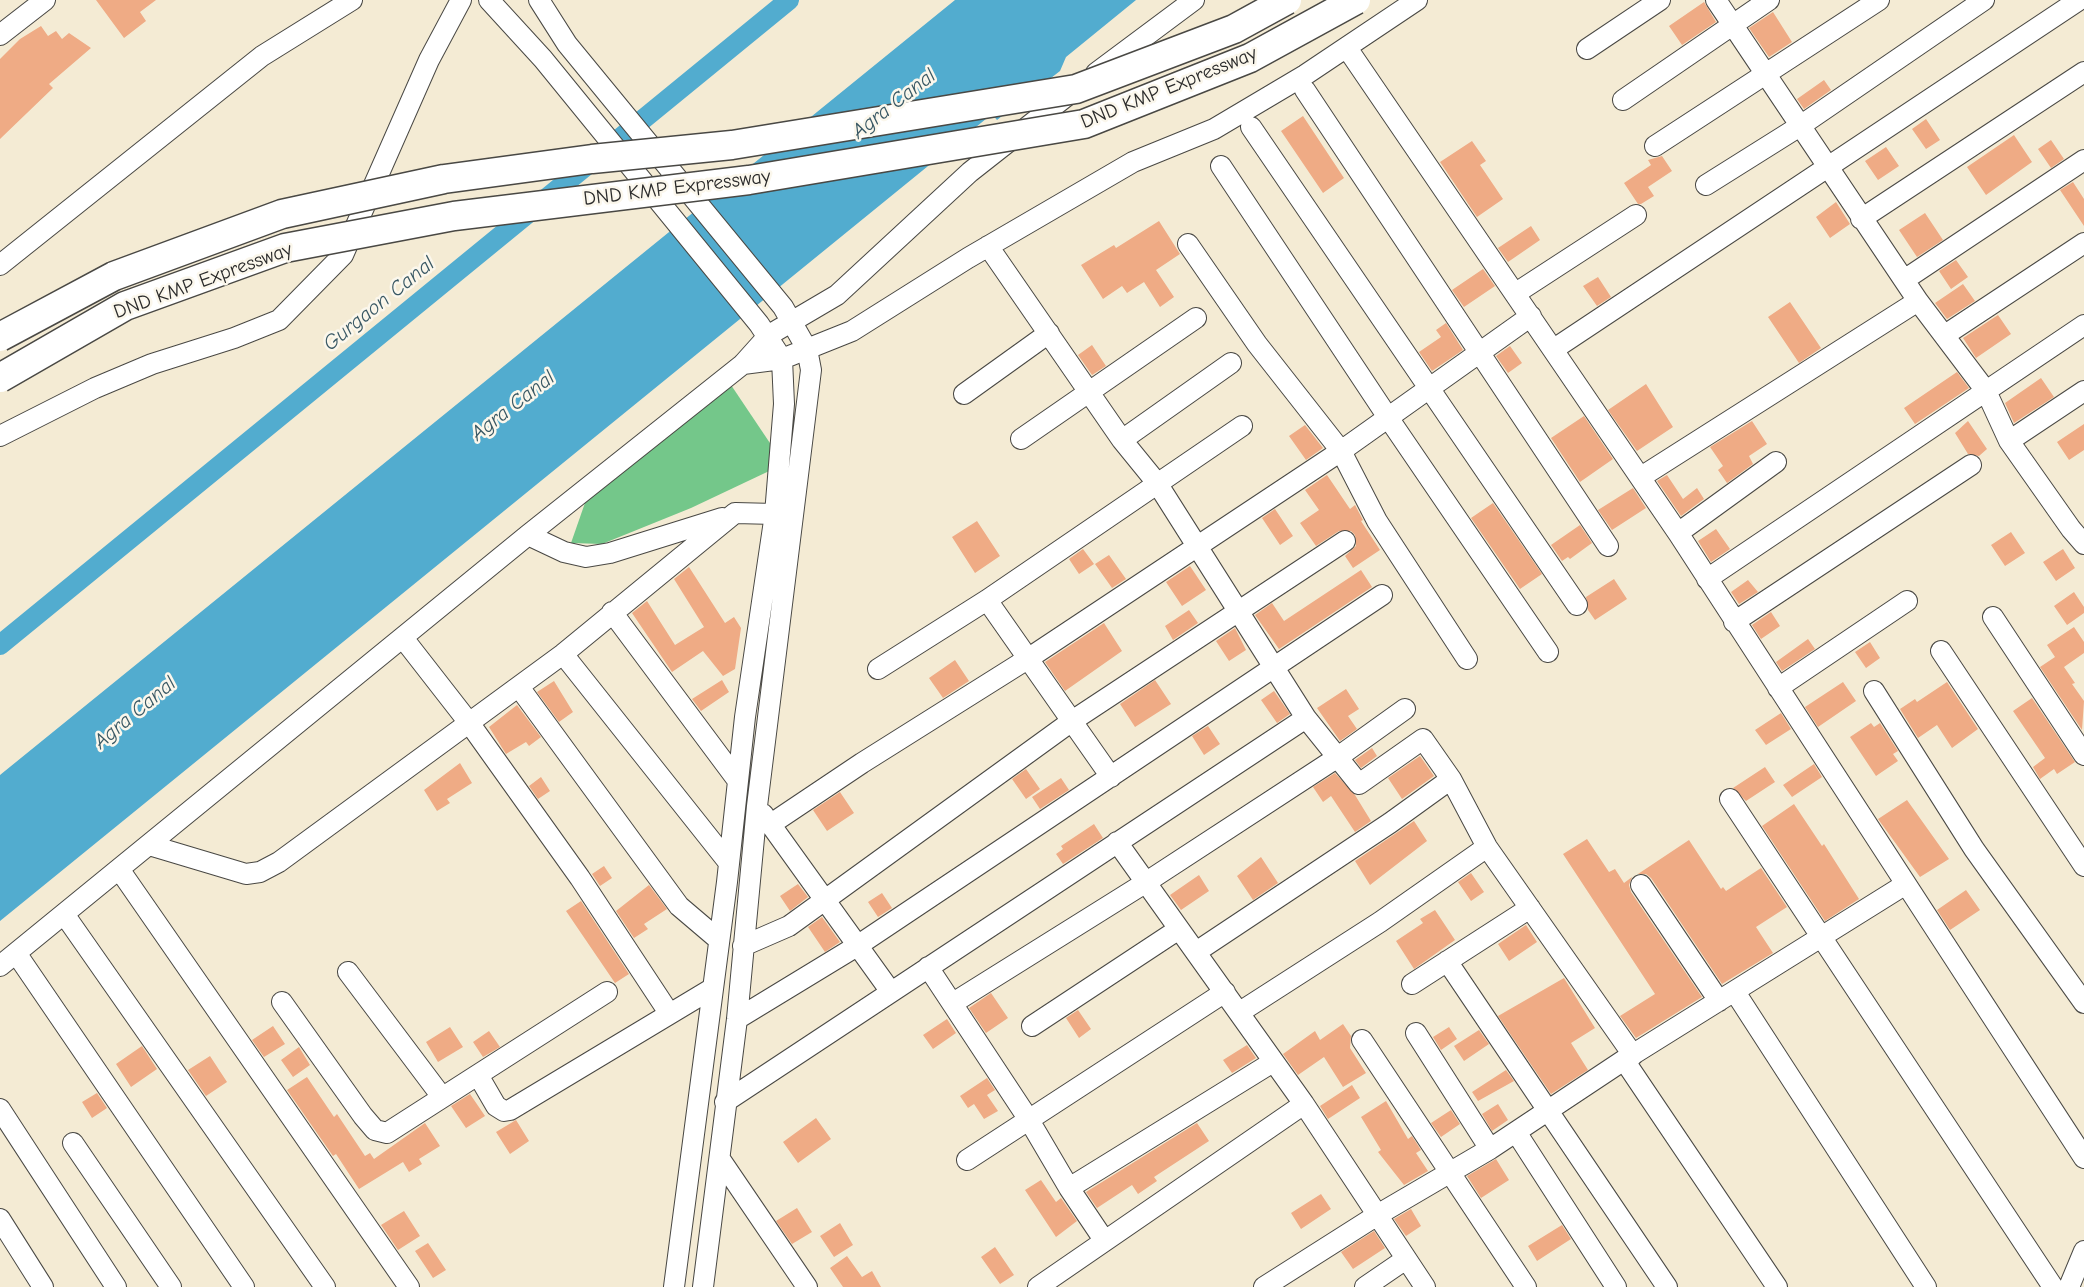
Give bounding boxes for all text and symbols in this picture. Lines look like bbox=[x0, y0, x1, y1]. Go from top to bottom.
street label: DND KMP Expressway bbox=[1077, 42, 1261, 134]
water label: Agra Canal bbox=[847, 63, 941, 145]
street label: DND KMP Expressway bbox=[582, 165, 772, 211]
street label: DND KMP Expressway bbox=[111, 238, 295, 324]
water label: Gurgaon Canal bbox=[318, 251, 440, 357]
water label: Agra Canal bbox=[466, 365, 560, 447]
water label: Agra Canal bbox=[89, 671, 181, 755]

